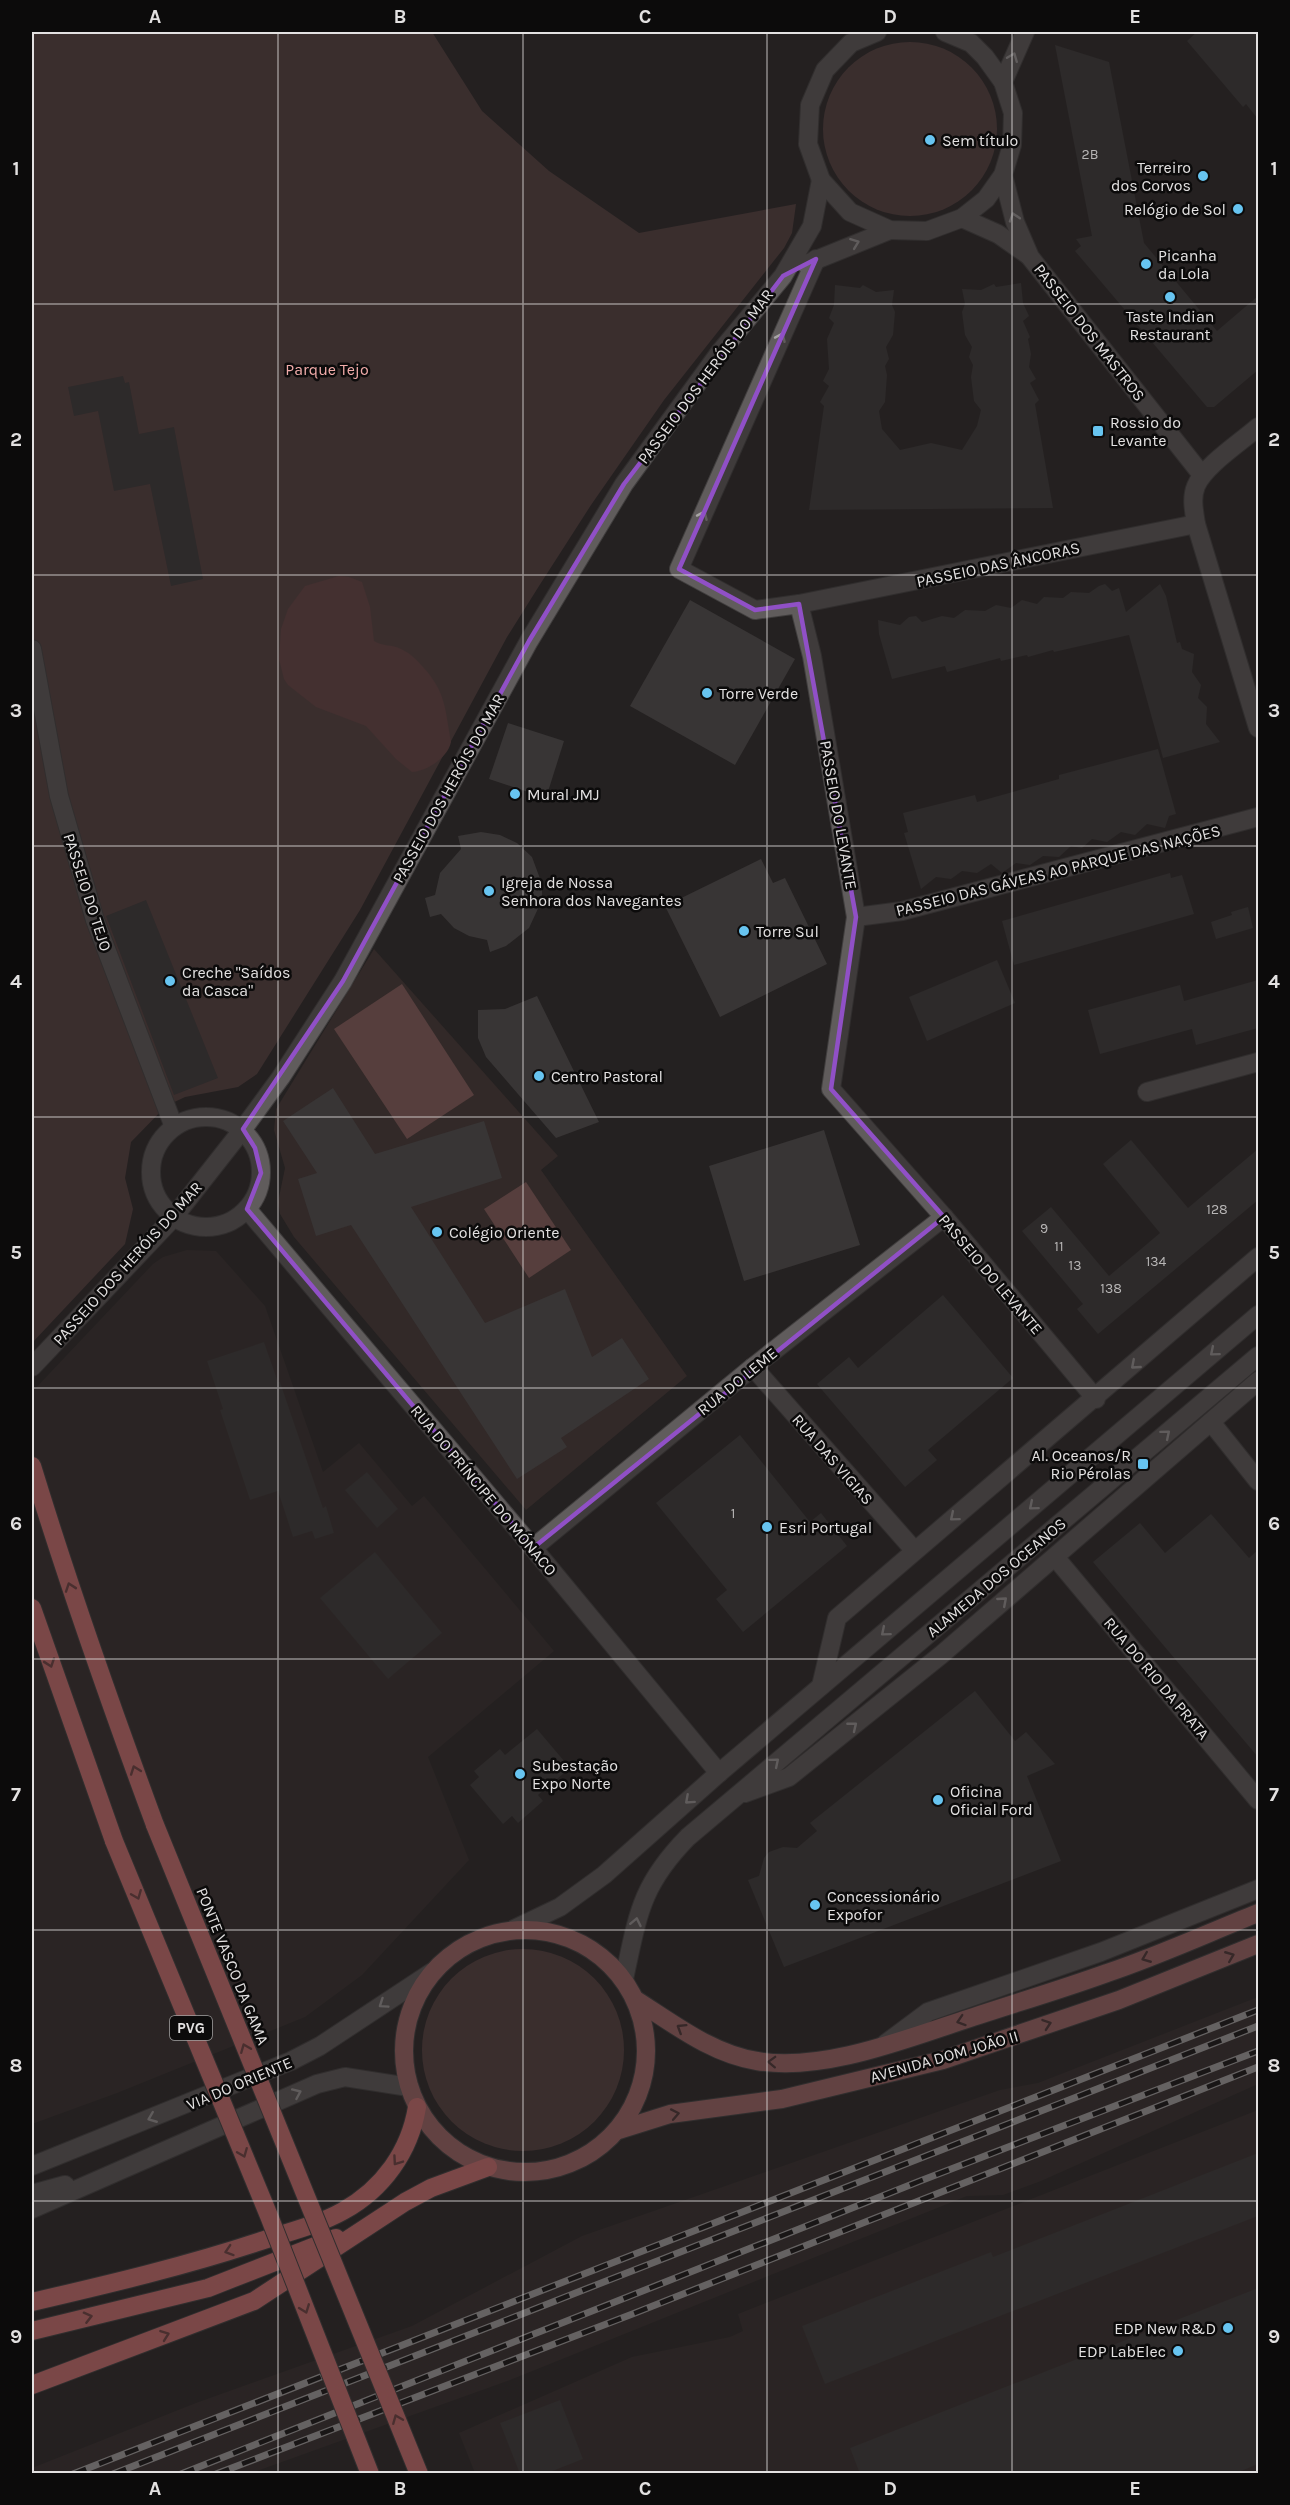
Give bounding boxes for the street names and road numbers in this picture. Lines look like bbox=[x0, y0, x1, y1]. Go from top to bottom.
street label: PASSEIO DOS MASTROS bbox=[1030, 260, 1149, 405]
street label: PASSEIO DOS HERÓIS DO MAR bbox=[633, 285, 777, 467]
street label: PASSEIO DAS ÂNCORAS bbox=[915, 538, 1082, 591]
street label: PASSEIO DOS HERÓIS DO MAR bbox=[388, 690, 509, 886]
street label: PASSEIO DO LEVANTE bbox=[816, 739, 861, 891]
street label: PASSEIO DAS GÁVEAS AO PARQUE DAS NAÇÕES bbox=[894, 821, 1222, 920]
street label: PASSEIO DO TEJO bbox=[60, 831, 116, 954]
street label: PASSEIO DOS HERÓIS DO MAR bbox=[49, 1178, 206, 1349]
street label: PASSEIO DO LEVANTE bbox=[935, 1210, 1046, 1338]
street label: RUA DO LEME bbox=[694, 1343, 781, 1419]
street label: RUA DO PRÍNCIPE DO MÓNACO bbox=[407, 1401, 561, 1579]
street label: RUA DAS VIGIAS bbox=[788, 1410, 877, 1508]
street label: ALAMEDA DOS OCEANOS bbox=[923, 1514, 1070, 1641]
street label: RUA DO RIO DA PRATA bbox=[1100, 1613, 1213, 1743]
street label: PONTE VASCO DA GAMA bbox=[192, 1885, 273, 2048]
road number: PVG bbox=[170, 2016, 212, 2040]
street label: AVENIDA DOM JOÃO II bbox=[868, 2026, 1020, 2087]
street label: VIA DO ORIENTE bbox=[184, 2053, 295, 2114]

